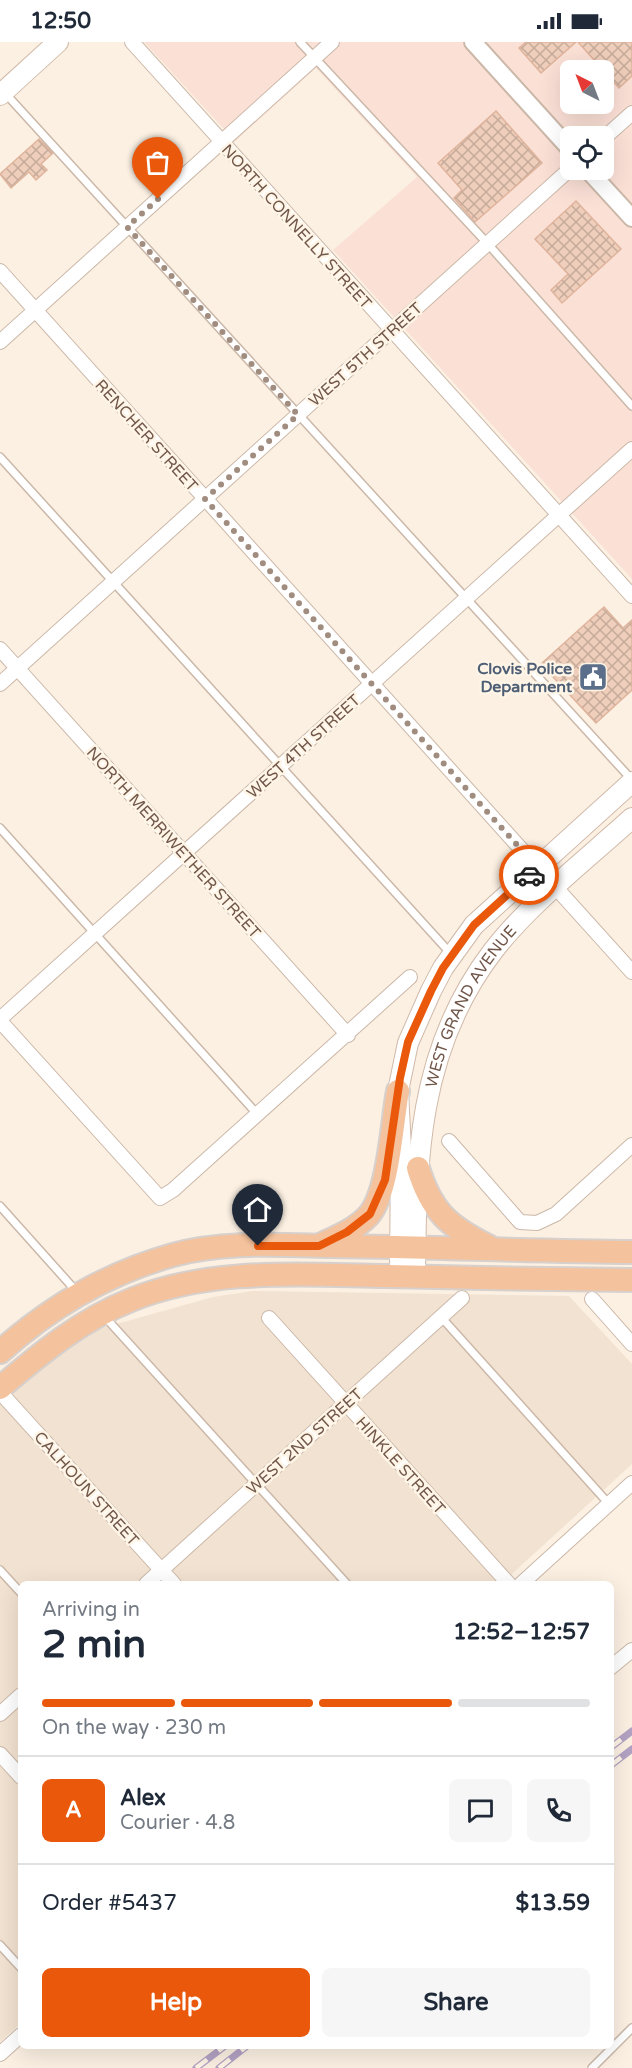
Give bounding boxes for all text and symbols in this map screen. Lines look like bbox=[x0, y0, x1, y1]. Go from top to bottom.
text: 12:50 bbox=[30, 8, 91, 34]
north arrow bbox=[560, 60, 614, 114]
map controls bbox=[560, 60, 614, 180]
button: locate bbox=[560, 126, 614, 180]
pin bbox=[132, 137, 183, 199]
street label: NORTH CONNELLY STREET bbox=[217, 140, 376, 313]
icon: bag bbox=[141, 146, 174, 179]
street label: WEST 5TH STREET bbox=[305, 298, 427, 411]
street label: RENCHER STREET bbox=[91, 375, 202, 496]
place label: Clovis Police Department bbox=[477, 659, 573, 697]
public building icon: Clovis Police Department bbox=[577, 661, 609, 693]
street label: WEST 4TH STREET bbox=[243, 690, 365, 803]
street label: NORTH MERRIWETHER STREET bbox=[82, 743, 265, 943]
courier bbox=[499, 845, 559, 905]
icon: car bbox=[513, 859, 546, 892]
street label: WEST GRAND AVENUE bbox=[421, 921, 521, 1090]
pin bbox=[232, 1184, 283, 1246]
icon: home bbox=[241, 1193, 274, 1226]
street label: WEST 2ND STREET bbox=[243, 1384, 367, 1499]
street label: HINKLE STREET bbox=[351, 1413, 449, 1519]
street label: CALHOUN STREET bbox=[30, 1427, 143, 1550]
text: Arriving in bbox=[42, 1598, 140, 1622]
text: 12:52–12:57 bbox=[453, 1619, 590, 1645]
text: 2 min bbox=[42, 1621, 146, 1668]
text: On the way · 230 m bbox=[42, 1716, 226, 1740]
button: chat bbox=[449, 1779, 512, 1842]
button: phone bbox=[527, 1779, 590, 1842]
text: Alex bbox=[120, 1785, 166, 1811]
text: A bbox=[65, 1797, 82, 1823]
text: Courier · 4.8 bbox=[120, 1811, 235, 1835]
text: Order #5437 bbox=[42, 1890, 177, 1916]
text: $13.59 bbox=[515, 1890, 590, 1916]
button: Help bbox=[42, 1968, 310, 2037]
button: Share bbox=[322, 1968, 590, 2037]

